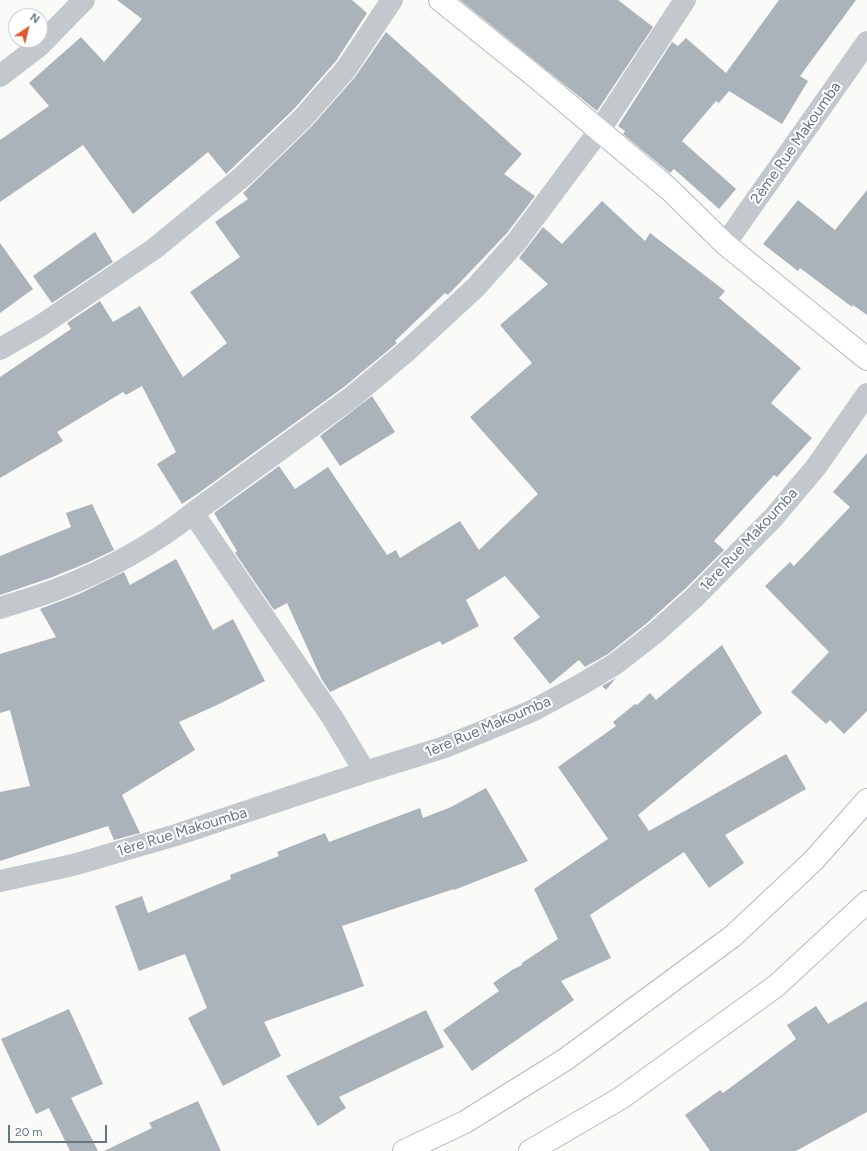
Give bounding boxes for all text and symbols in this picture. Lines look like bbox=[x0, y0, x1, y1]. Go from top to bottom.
north arrow bbox=[8, 8, 48, 48]
text: N bbox=[27, 11, 42, 26]
street label: 2ème Rue Makoumba bbox=[747, 79, 845, 207]
street label: 1ère Rue Makoumba bbox=[696, 485, 802, 595]
street label: 1ère Rue Makoumba bbox=[422, 692, 554, 762]
street label: 1ère Rue Makoumba bbox=[115, 804, 249, 860]
scale bar bbox=[10, 1117, 109, 1143]
text: 20 m bbox=[15, 1125, 43, 1139]

